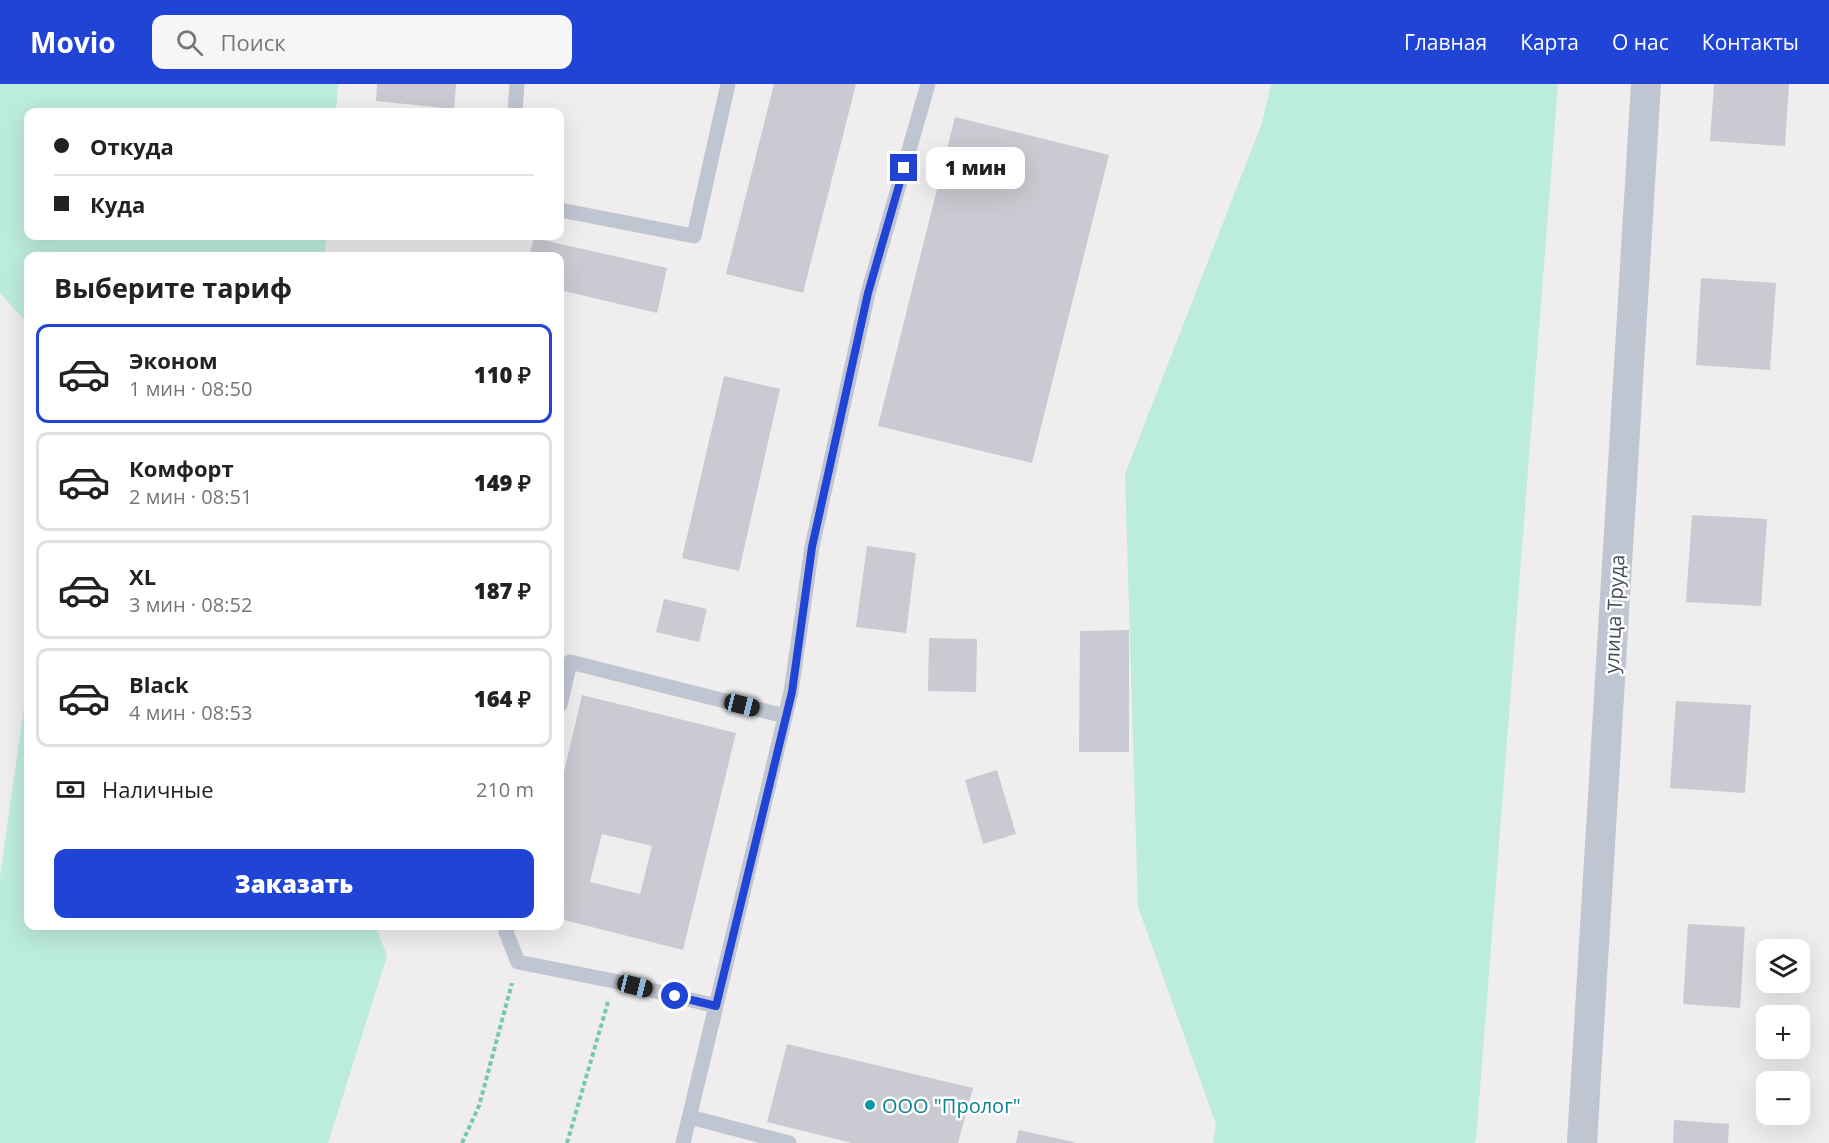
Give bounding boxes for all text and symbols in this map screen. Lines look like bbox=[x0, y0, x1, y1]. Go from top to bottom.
search box bbox=[152, 15, 572, 69]
text: Movio bbox=[30, 23, 116, 61]
icon: search bbox=[173, 26, 206, 59]
text: Поиск bbox=[221, 27, 286, 57]
text: Главная bbox=[1404, 28, 1487, 56]
text: Карта bbox=[1520, 28, 1579, 56]
text: О нас bbox=[1612, 28, 1669, 56]
text: Контакты bbox=[1702, 28, 1799, 56]
text: Откуда bbox=[90, 131, 174, 161]
callout: 1 мин bbox=[925, 147, 1024, 189]
route end bbox=[890, 154, 917, 181]
text: 1 мин bbox=[945, 154, 1006, 181]
text: Куда bbox=[90, 189, 145, 219]
text: Выберите тариф bbox=[54, 269, 292, 306]
text: Эконом bbox=[129, 345, 218, 375]
icon: car bbox=[57, 347, 111, 401]
text: 110 ₽ bbox=[474, 359, 531, 389]
text: 1 мин · 08:50 bbox=[129, 375, 252, 402]
text: Комфорт bbox=[129, 453, 234, 483]
icon: car bbox=[57, 455, 111, 509]
text: 149 ₽ bbox=[474, 467, 531, 497]
text: 2 мин · 08:51 bbox=[129, 483, 252, 510]
street label: улица Труда bbox=[1597, 554, 1631, 674]
text: XL bbox=[129, 561, 156, 591]
icon: car bbox=[57, 563, 111, 617]
text: 187 ₽ bbox=[474, 575, 531, 605]
text: 3 мин · 08:52 bbox=[129, 591, 252, 618]
text: Black bbox=[129, 669, 189, 699]
icon: car bbox=[57, 671, 111, 725]
text: 164 ₽ bbox=[474, 683, 531, 713]
car bbox=[722, 692, 762, 718]
text: 4 мин · 08:53 bbox=[129, 699, 252, 726]
icon: cash bbox=[54, 773, 87, 806]
text: Наличные bbox=[102, 774, 214, 804]
text: 210 m bbox=[476, 776, 534, 803]
button: Заказать bbox=[54, 849, 534, 918]
map controls bbox=[1756, 939, 1810, 1125]
button: layers bbox=[1756, 939, 1810, 993]
car bbox=[615, 973, 655, 999]
route start bbox=[661, 982, 688, 1009]
button: + bbox=[1756, 1005, 1810, 1059]
button: − bbox=[1756, 1071, 1810, 1125]
place label: ООО "Пролог" bbox=[882, 1092, 1021, 1119]
marker: ООО "Пролог" bbox=[863, 1098, 877, 1112]

